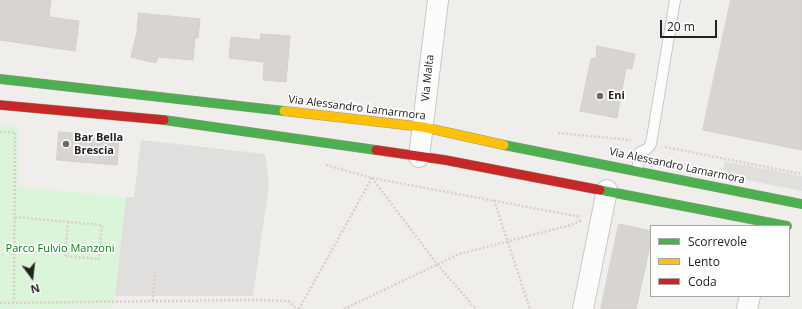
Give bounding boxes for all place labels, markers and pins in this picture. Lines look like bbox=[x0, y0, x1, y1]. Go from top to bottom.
place label: Eni bbox=[608, 89, 625, 103]
marker: Eni bbox=[595, 91, 605, 101]
place label: Bar Bella Brescia bbox=[74, 131, 123, 157]
marker: Bar Bella Brescia bbox=[61, 139, 71, 149]

